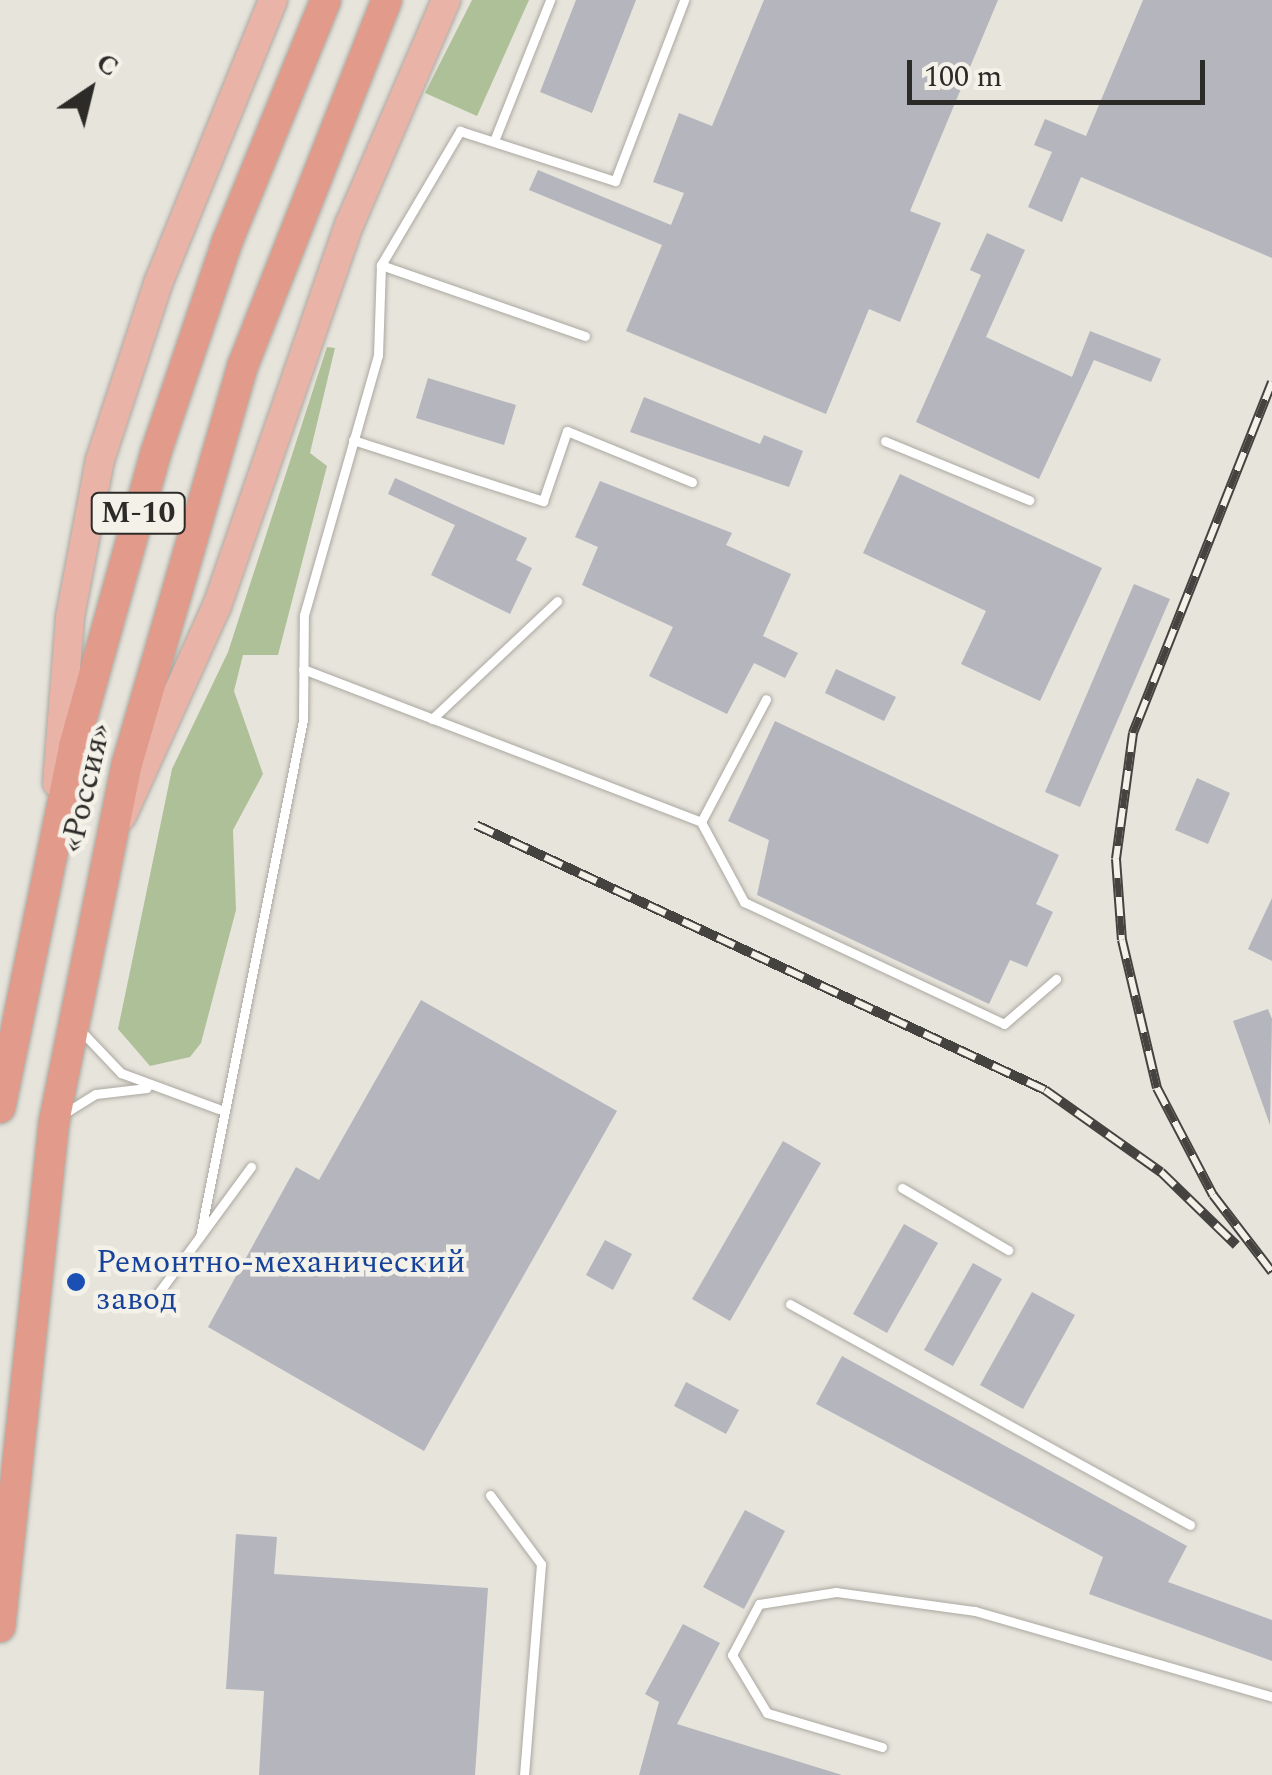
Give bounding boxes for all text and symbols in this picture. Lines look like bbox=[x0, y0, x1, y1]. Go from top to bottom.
north arrow bbox=[40, 40, 140, 140]
scale bar bbox=[912, 40, 1210, 102]
text: С bbox=[87, 42, 128, 88]
text: 100 m bbox=[924, 54, 1002, 100]
road number: М-10 bbox=[90, 488, 186, 538]
street label: «Россия» bbox=[54, 720, 120, 856]
place label: Ремонтно-механический завод bbox=[96, 1245, 465, 1320]
marker: Ремонтно-механический завод bbox=[65, 1271, 87, 1293]

